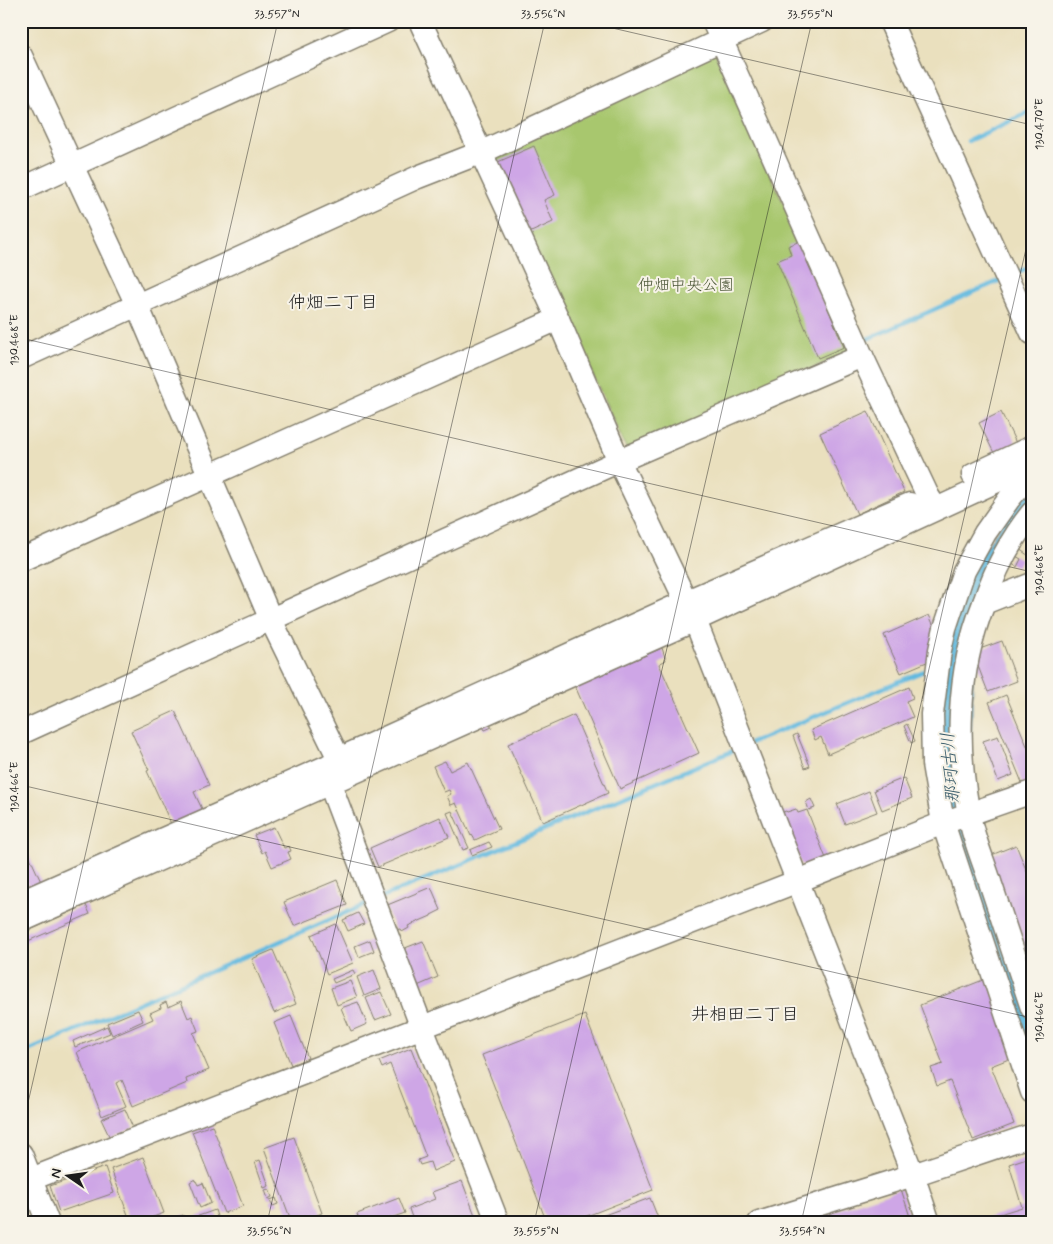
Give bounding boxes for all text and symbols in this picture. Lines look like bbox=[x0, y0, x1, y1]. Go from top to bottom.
text: 33.557°N bbox=[254, 7, 300, 23]
text: 33.556°N bbox=[521, 7, 565, 23]
text: 33.555°N bbox=[787, 7, 833, 23]
text: 130.470°E bbox=[1032, 98, 1048, 150]
park label: 仲畑中央公園 bbox=[638, 275, 734, 296]
district label: 仲畑二丁目 bbox=[288, 291, 378, 315]
text: 130.468°E bbox=[7, 314, 23, 366]
text: 130.468°E bbox=[1032, 544, 1048, 596]
water label: 那珂古川 bbox=[936, 731, 966, 805]
text: 130.466°E bbox=[7, 762, 23, 812]
text: 130.466°E bbox=[1032, 992, 1048, 1042]
district label: 井相田二丁目 bbox=[691, 1003, 799, 1027]
north arrow bbox=[42, 1152, 92, 1202]
text: N bbox=[46, 1167, 66, 1180]
text: 33.556°N bbox=[247, 1224, 291, 1240]
text: 33.555°N bbox=[513, 1224, 559, 1240]
text: 33.554°N bbox=[779, 1224, 825, 1240]

